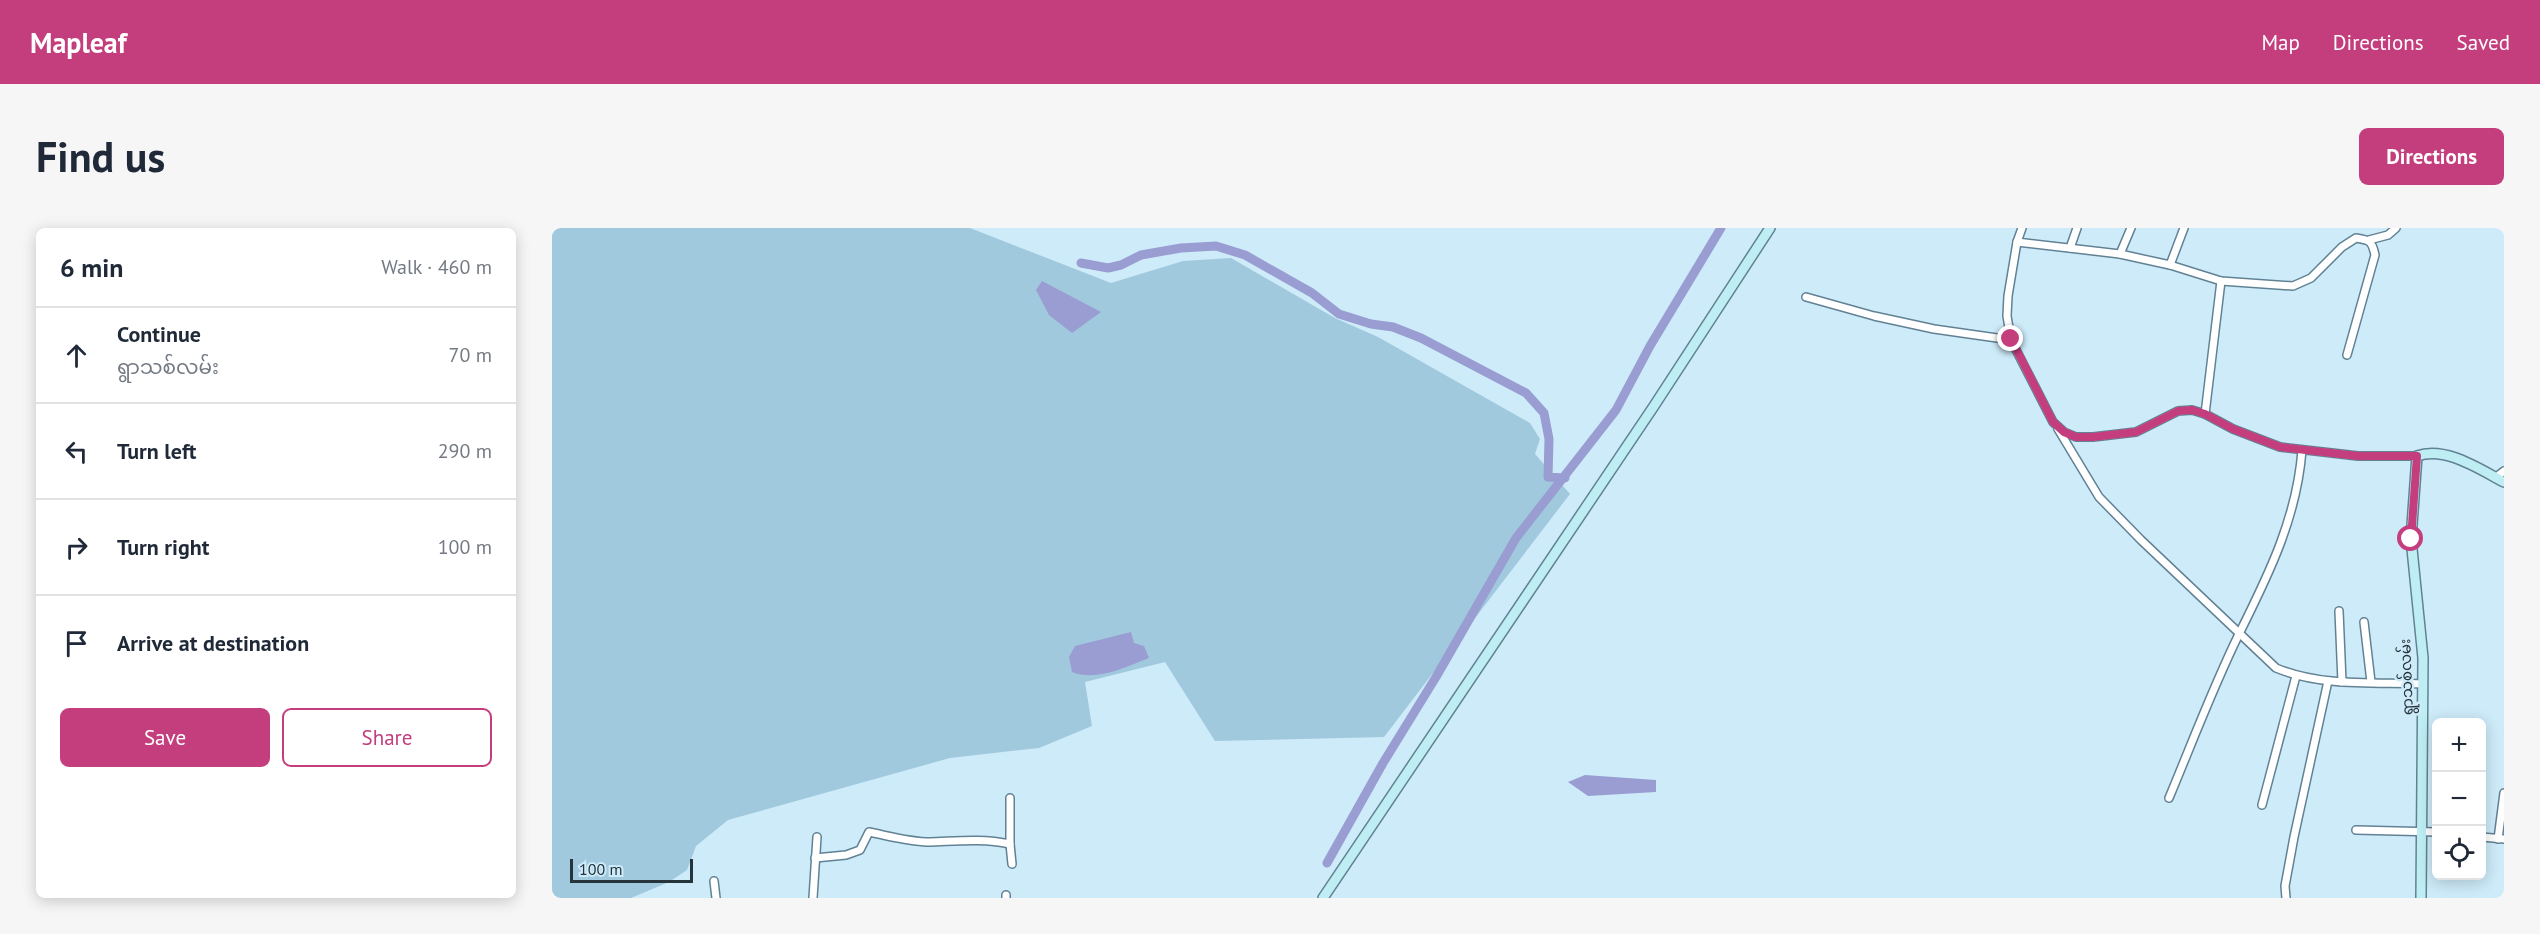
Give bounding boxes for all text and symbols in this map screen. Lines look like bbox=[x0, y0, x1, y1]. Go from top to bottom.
text: Mapleaf bbox=[30, 24, 127, 61]
text: Map bbox=[2261, 29, 2300, 56]
text: Directions bbox=[2333, 29, 2424, 56]
text: Saved bbox=[2457, 29, 2510, 56]
button: Directions bbox=[2359, 128, 2504, 185]
text: Find us bbox=[36, 129, 165, 184]
text: 6 min bbox=[60, 251, 123, 284]
text: Walk · 460 m bbox=[381, 254, 492, 280]
text: Continue bbox=[117, 320, 201, 348]
route end bbox=[1997, 325, 2023, 351]
icon: ahead bbox=[60, 339, 93, 372]
text: 70 m bbox=[449, 342, 492, 368]
text: ရွာသစ်လမ်း bbox=[117, 354, 219, 380]
icon: left bbox=[60, 435, 93, 468]
text: Turn left bbox=[117, 437, 197, 465]
text: 290 m bbox=[438, 438, 492, 464]
route start bbox=[2397, 525, 2423, 551]
icon: right bbox=[60, 531, 93, 564]
text: Turn right bbox=[117, 533, 209, 561]
text: 100 m bbox=[438, 534, 492, 560]
icon: arrive bbox=[60, 627, 93, 660]
text: Arrive at destination bbox=[117, 629, 309, 657]
street label: ရွာသစ်လမ်း bbox=[2395, 638, 2420, 716]
button: Save bbox=[60, 708, 270, 767]
button: Share bbox=[282, 708, 492, 767]
map controls bbox=[2432, 718, 2486, 880]
button: + bbox=[2432, 718, 2486, 772]
button: − bbox=[2432, 772, 2486, 826]
button: locate bbox=[2432, 826, 2486, 880]
scale bar bbox=[570, 856, 693, 884]
text: 100 m bbox=[579, 859, 622, 879]

